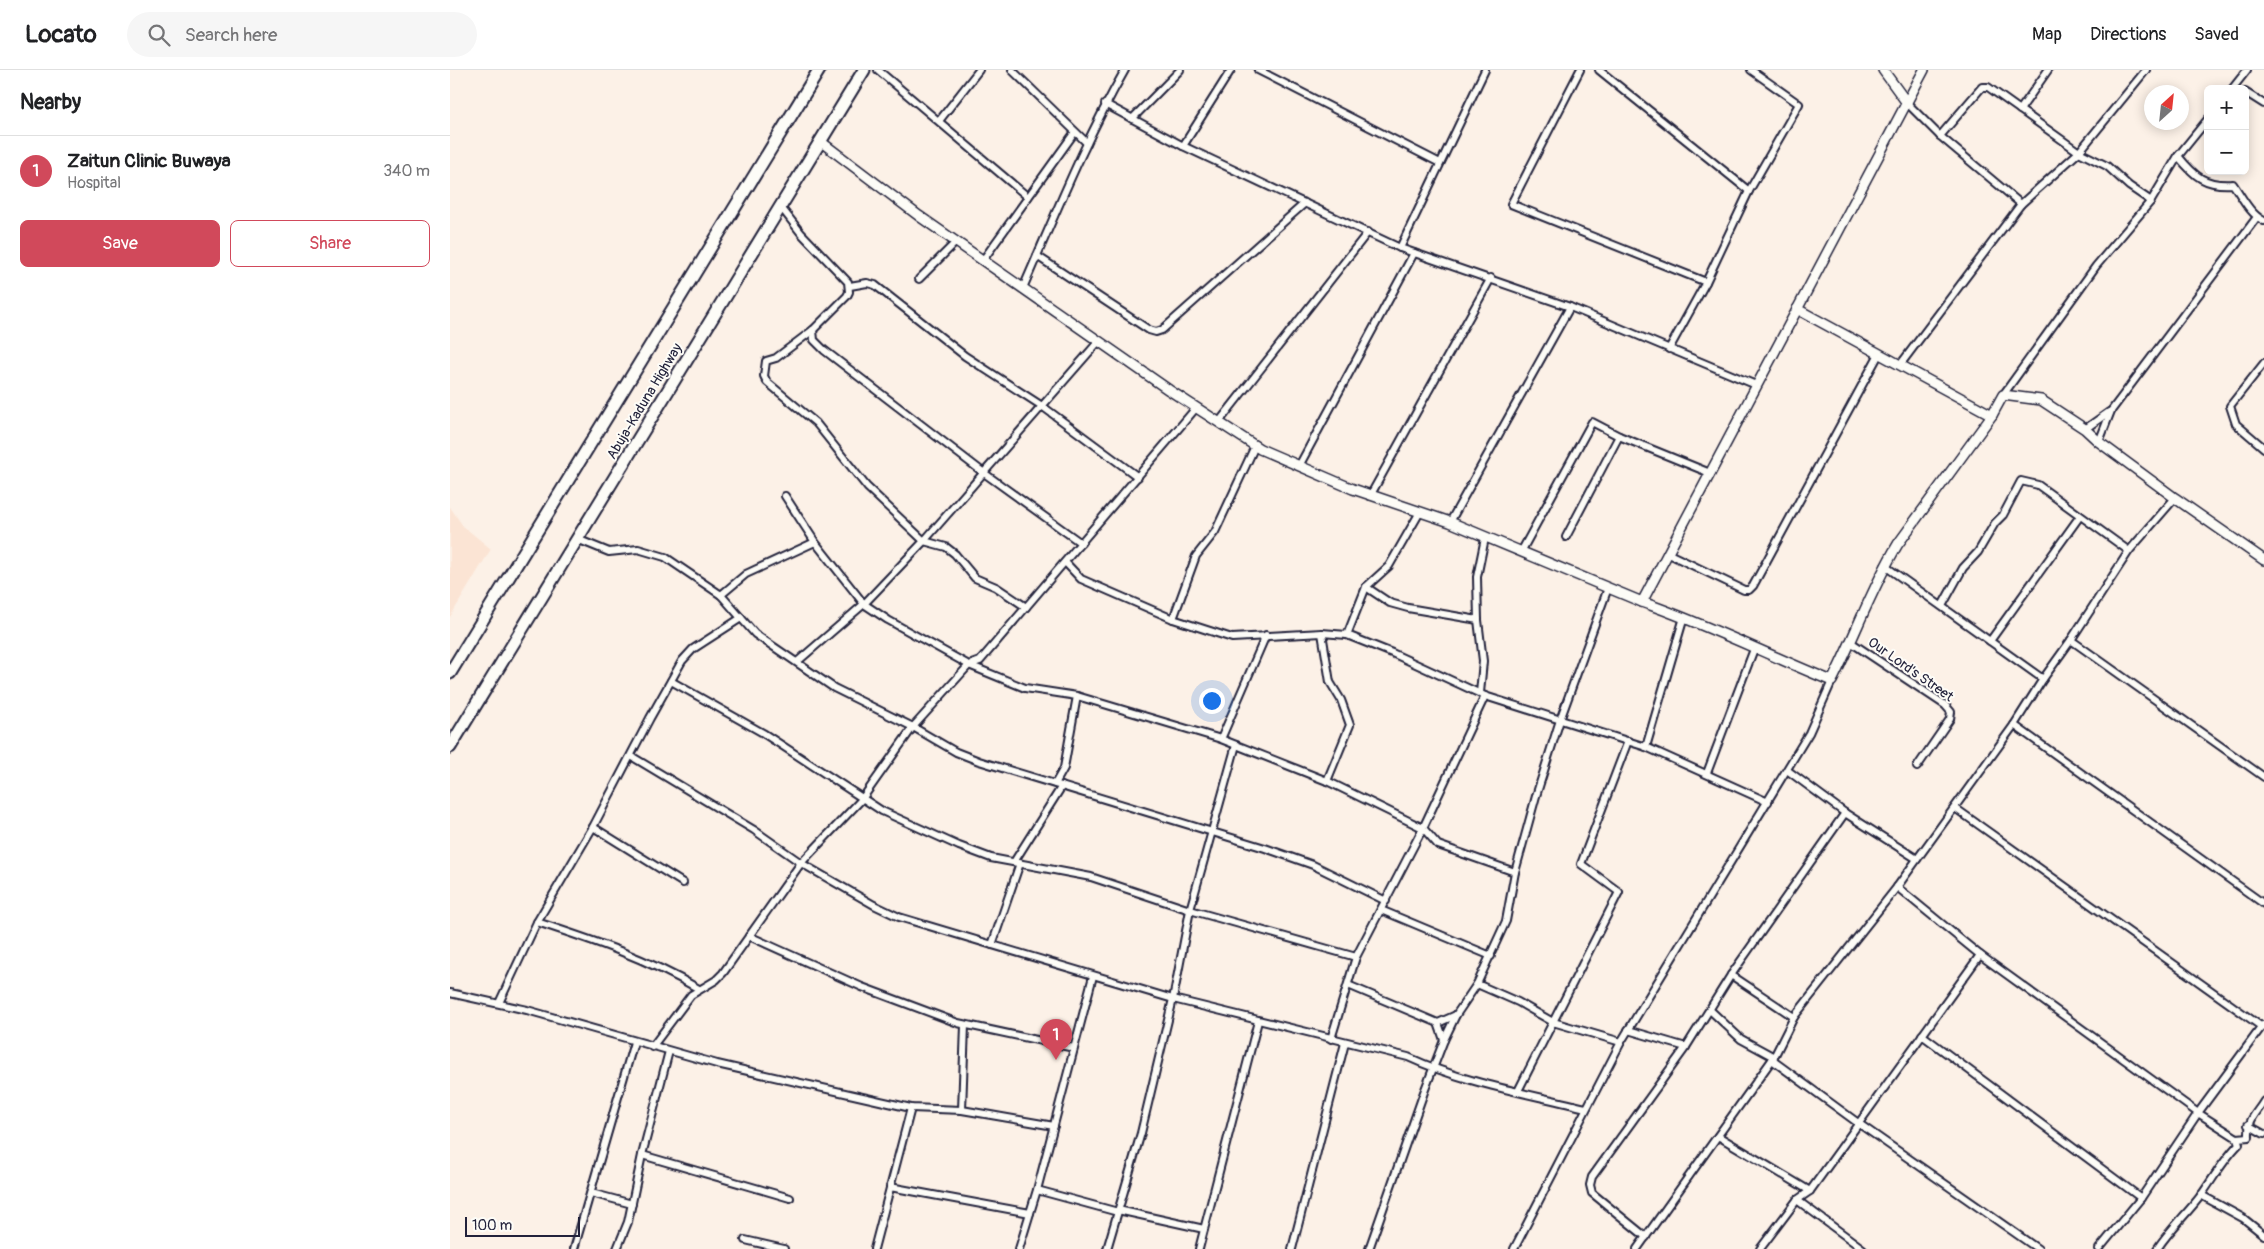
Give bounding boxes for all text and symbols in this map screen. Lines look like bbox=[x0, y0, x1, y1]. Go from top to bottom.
search box bbox=[127, 12, 477, 57]
text: Locato bbox=[25, 20, 97, 49]
icon: search bbox=[145, 21, 173, 49]
text: Search here bbox=[185, 23, 277, 47]
text: Map bbox=[2032, 23, 2062, 46]
text: Directions bbox=[2090, 23, 2166, 46]
text: Saved bbox=[2194, 23, 2239, 46]
north arrow bbox=[2144, 85, 2189, 130]
map controls bbox=[2204, 85, 2249, 175]
button: + bbox=[2204, 85, 2249, 130]
text: Nearby bbox=[20, 89, 81, 116]
button: − bbox=[2204, 130, 2249, 175]
text: Zaitun Clinic Buwaya bbox=[67, 149, 231, 173]
text: 1 bbox=[33, 161, 39, 181]
text: 340 m bbox=[383, 161, 430, 181]
text: Hospital bbox=[67, 173, 121, 193]
button: Save bbox=[20, 220, 220, 267]
button: Share bbox=[230, 220, 430, 267]
street label: Abuja-Kaduna Highway bbox=[603, 340, 686, 462]
street label: Our Lord’s Street bbox=[1865, 634, 1957, 705]
your location bbox=[1199, 688, 1225, 714]
pin: 1 bbox=[1040, 1019, 1072, 1060]
scale bar bbox=[465, 1214, 580, 1237]
text: 100 m bbox=[472, 1217, 512, 1234]

